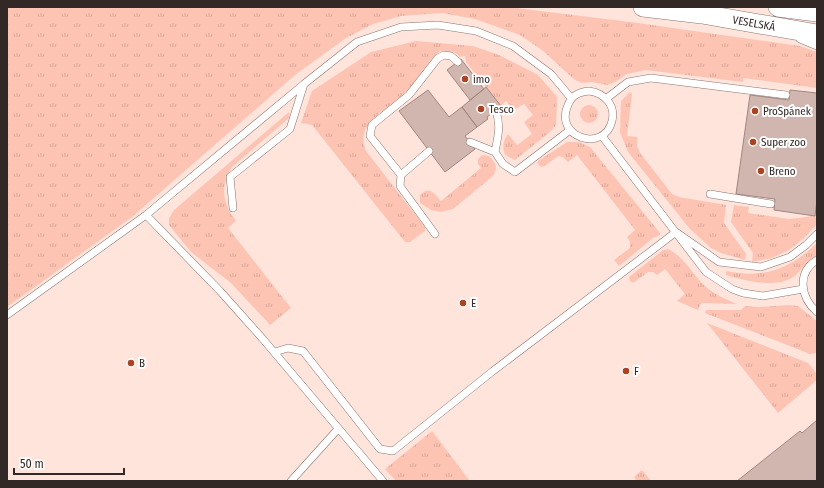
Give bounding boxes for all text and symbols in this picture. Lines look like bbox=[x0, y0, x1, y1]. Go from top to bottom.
street label: VESELSKÁ bbox=[732, 12, 777, 34]
place label: imo bbox=[473, 73, 490, 86]
marker: imo bbox=[460, 74, 470, 84]
place label: Tesco bbox=[489, 103, 514, 116]
marker: Tesco bbox=[476, 104, 486, 114]
place label: ProSpánek bbox=[763, 105, 812, 118]
marker: ProSpánek bbox=[750, 106, 760, 116]
place label: Super zoo bbox=[761, 136, 806, 149]
marker: Super zoo bbox=[748, 137, 758, 147]
place label: Breno bbox=[769, 165, 796, 178]
marker: Breno bbox=[756, 166, 766, 176]
place label: E bbox=[471, 297, 476, 310]
marker: E bbox=[458, 298, 468, 308]
place label: B bbox=[139, 357, 145, 370]
marker: B bbox=[126, 358, 136, 368]
place label: F bbox=[634, 365, 639, 378]
marker: F bbox=[621, 366, 631, 376]
scale bar bbox=[14, 450, 124, 476]
text: 50 m bbox=[20, 457, 44, 471]

